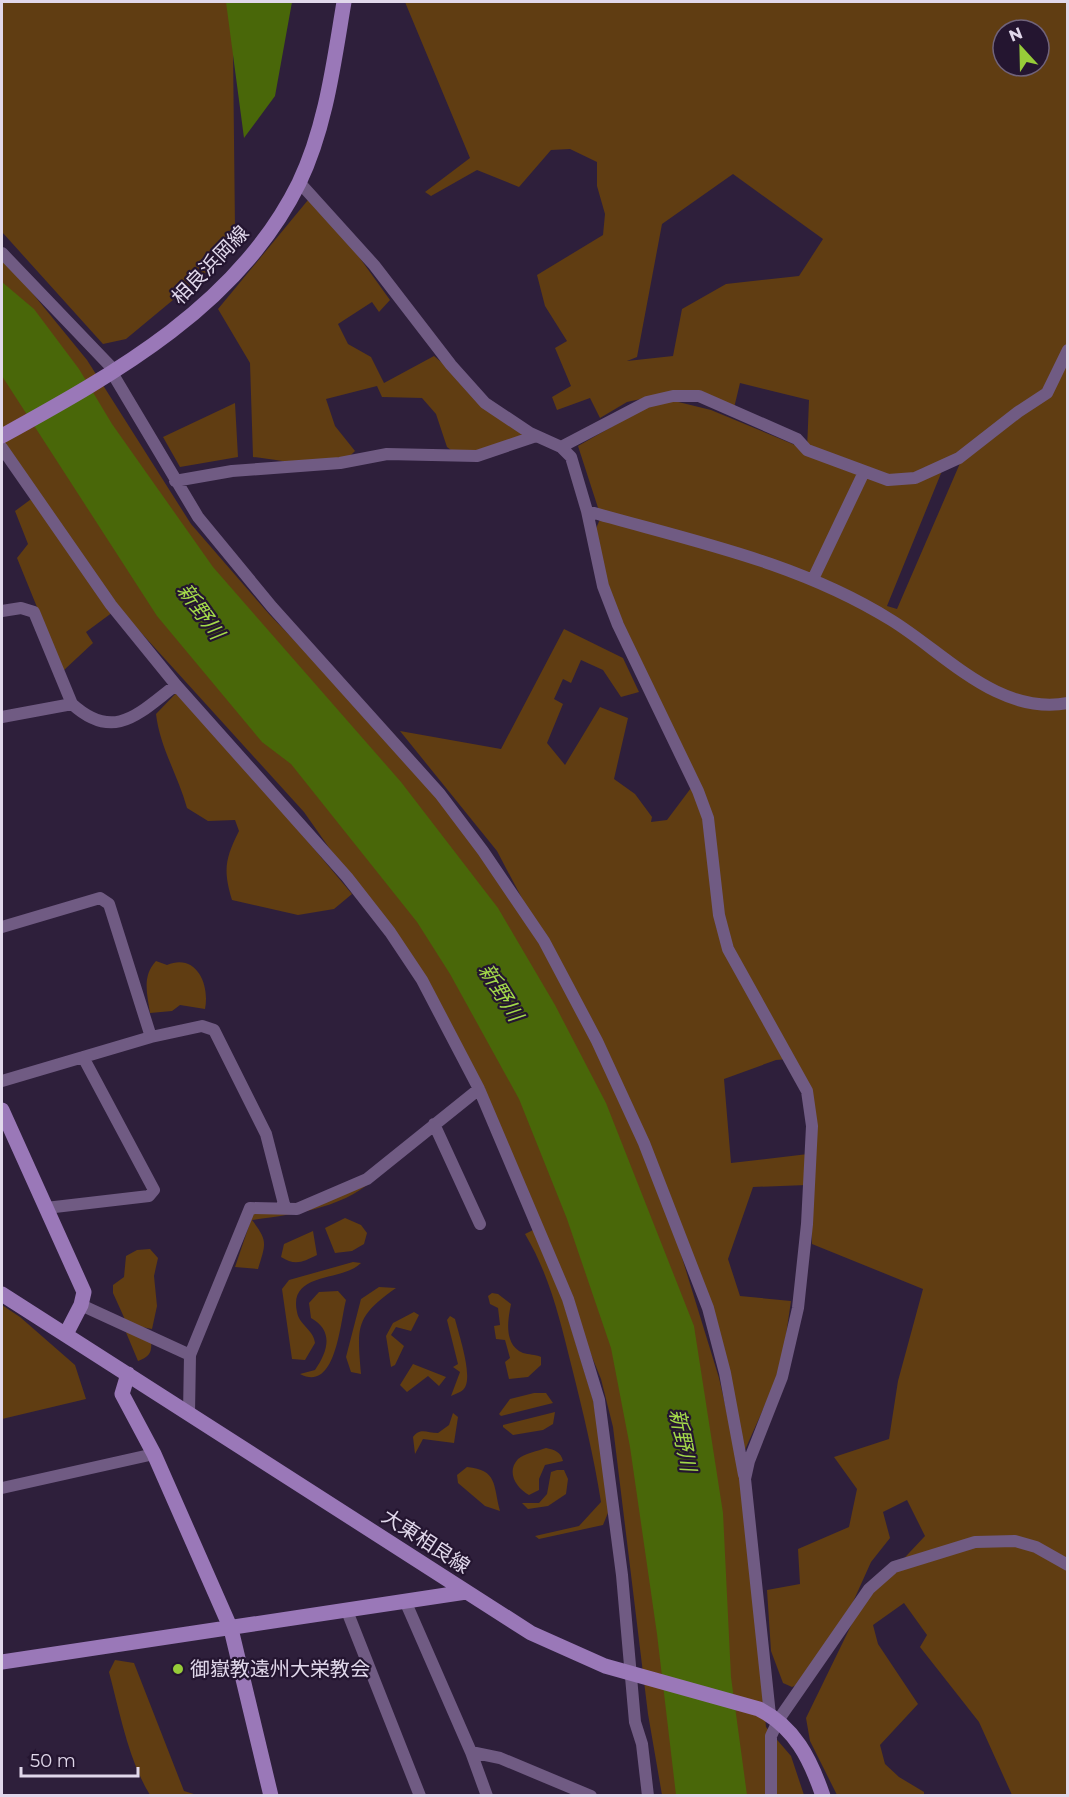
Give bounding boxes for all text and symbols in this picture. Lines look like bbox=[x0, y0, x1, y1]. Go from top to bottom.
north arrow bbox=[991, 18, 1051, 78]
text: N bbox=[1006, 23, 1025, 46]
street label: 相良浜岡線 bbox=[167, 221, 253, 309]
water label: 新野川 bbox=[172, 578, 231, 645]
water label: 新野川 bbox=[474, 959, 529, 1027]
water label: 新野川 bbox=[665, 1407, 702, 1475]
street label: 大東相良線 bbox=[378, 1504, 474, 1578]
place label: 御嶽教遠州大栄教会 bbox=[190, 1657, 370, 1681]
marker: 御嶽教遠州大栄教会 bbox=[171, 1662, 185, 1676]
scale bar bbox=[21, 1740, 138, 1778]
text: 50 m bbox=[30, 1750, 76, 1772]

